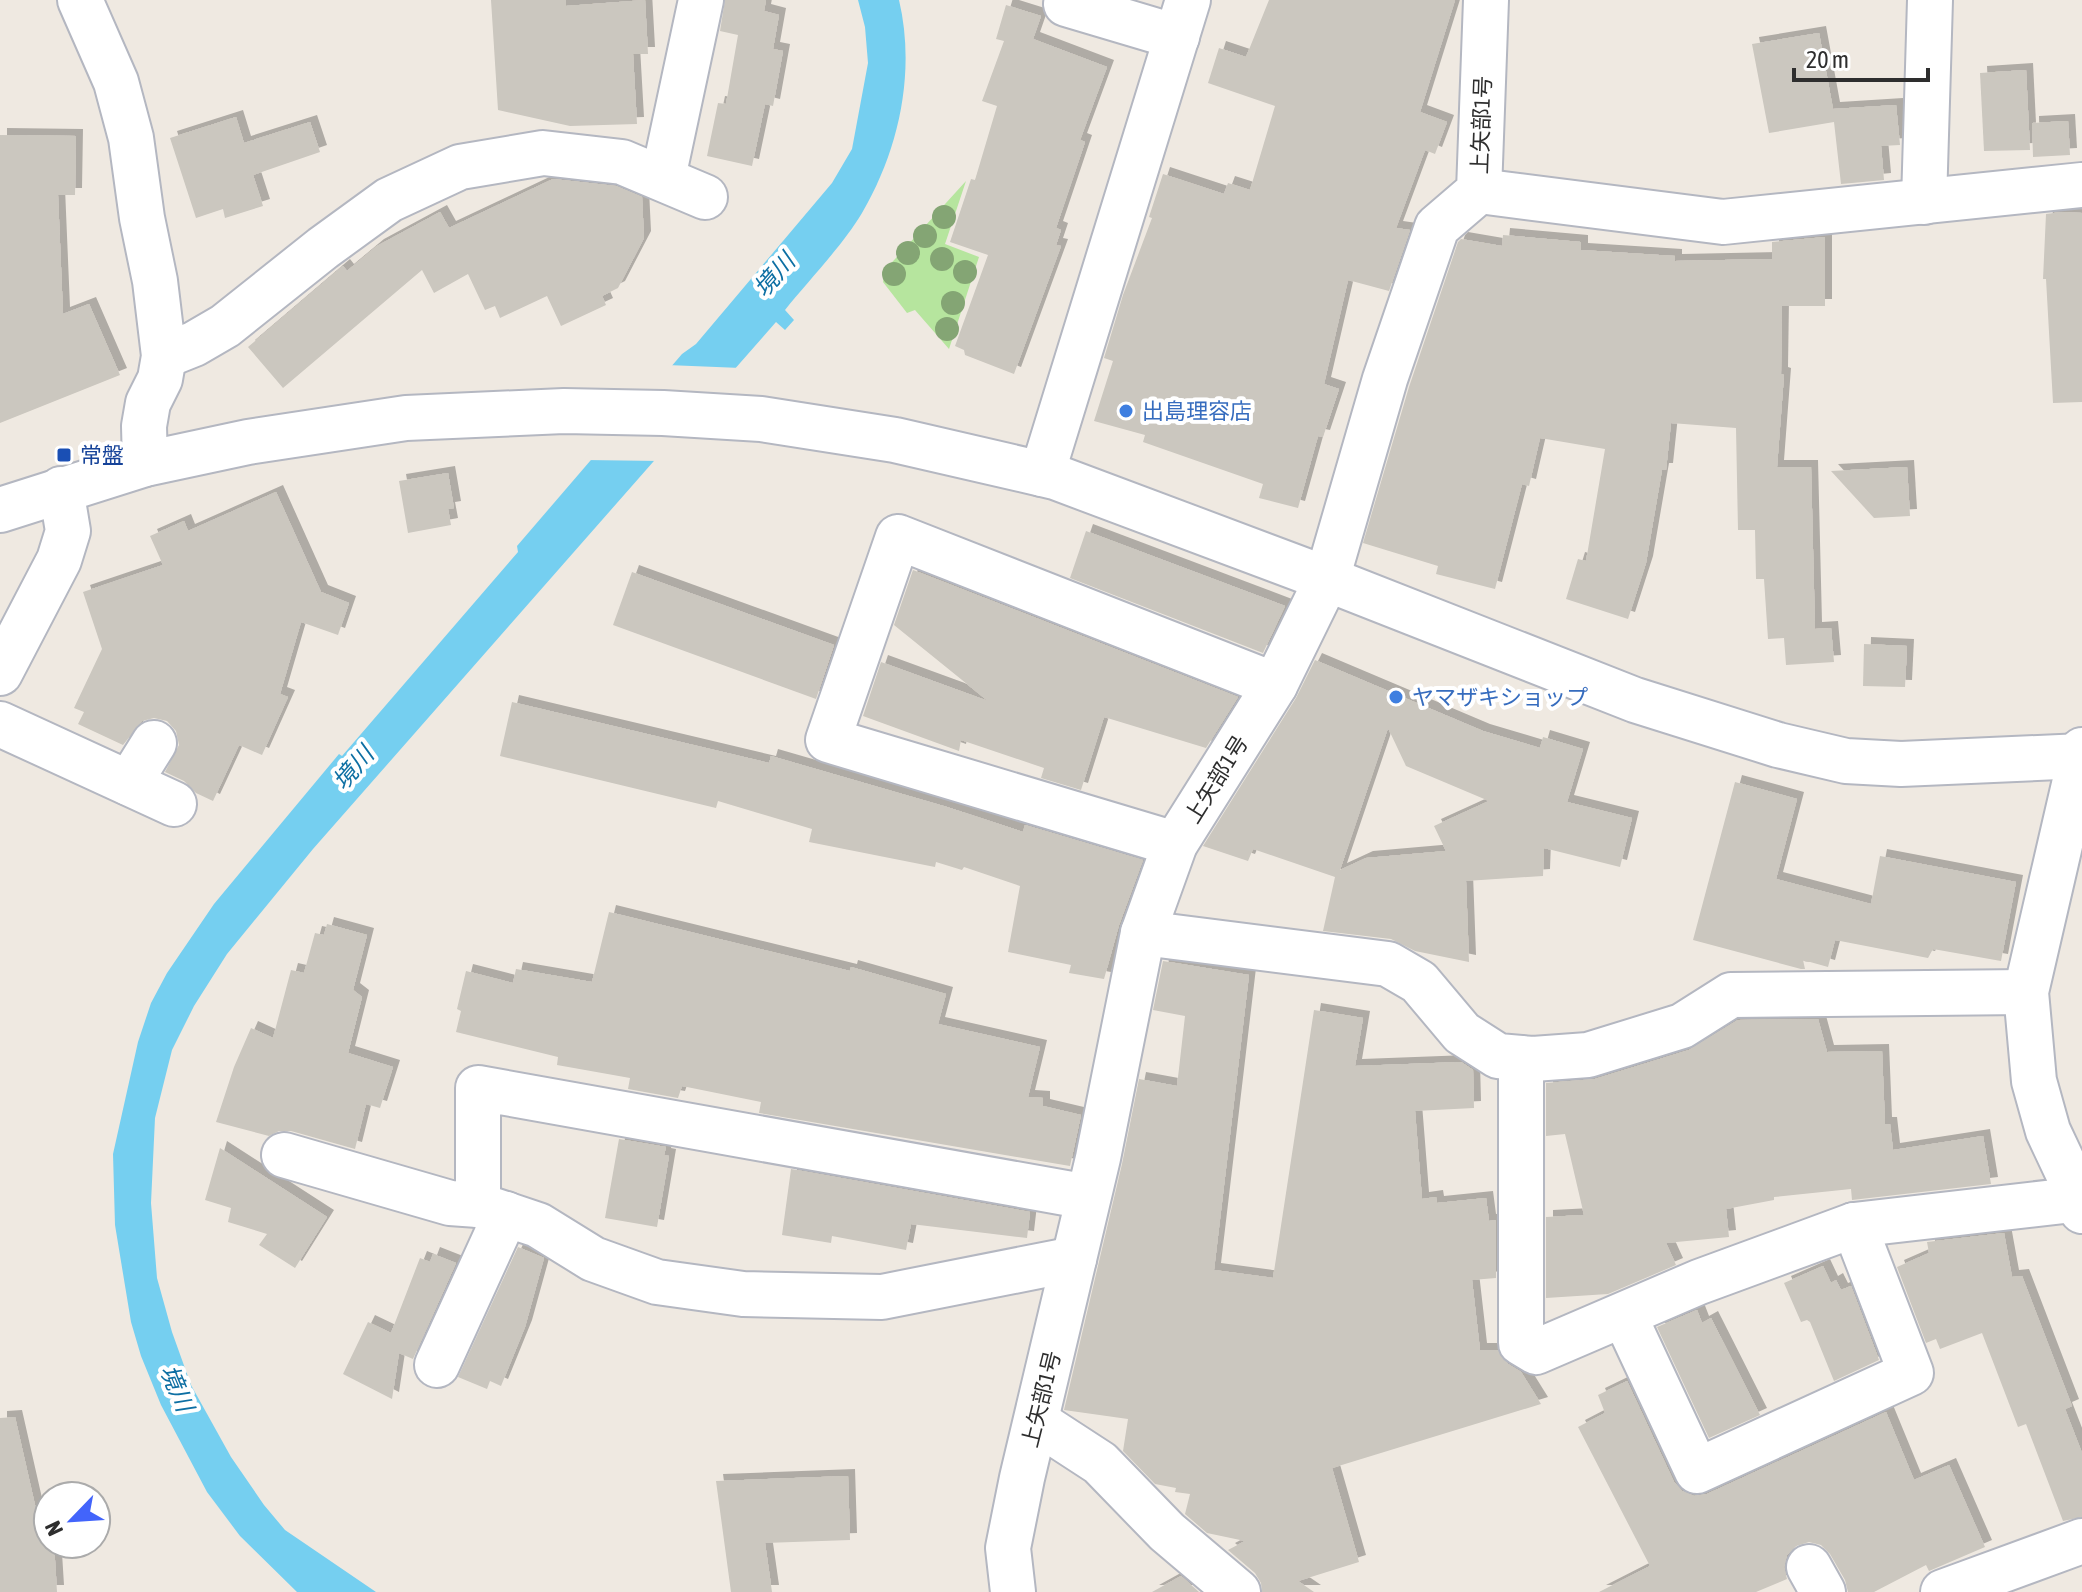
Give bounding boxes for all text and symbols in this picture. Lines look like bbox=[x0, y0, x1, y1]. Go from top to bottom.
scale bar bbox=[1794, 32, 1928, 82]
text: 20 m bbox=[1806, 46, 1849, 73]
street label: 上矢部1号 bbox=[1466, 75, 1496, 175]
water label: 境川 bbox=[748, 246, 802, 302]
place label: 出島理容店 bbox=[1142, 398, 1252, 424]
marker: 出島理容店 bbox=[1117, 402, 1135, 420]
place label: 常盤 bbox=[80, 442, 124, 468]
marker: 常盤 bbox=[55, 446, 73, 464]
place label: ヤマザキショップ bbox=[1412, 684, 1588, 710]
marker: ヤマザキショップ bbox=[1387, 688, 1405, 706]
street label: 上矢部1号 bbox=[1179, 730, 1253, 828]
water label: 境川 bbox=[327, 739, 381, 795]
street label: 上矢部1号 bbox=[1016, 1348, 1066, 1450]
water label: 境川 bbox=[155, 1361, 200, 1418]
north arrow bbox=[32, 1480, 112, 1560]
text: N bbox=[39, 1517, 68, 1540]

